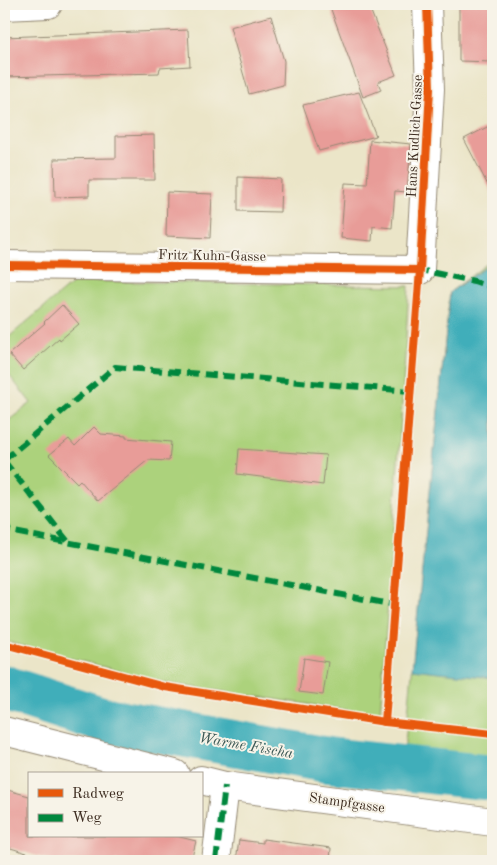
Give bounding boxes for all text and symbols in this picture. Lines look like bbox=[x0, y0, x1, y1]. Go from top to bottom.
street label: Hans Kudlich-Gasse bbox=[405, 74, 425, 198]
street label: Fritz Kuhn-Gasse bbox=[158, 248, 266, 264]
water label: Warme Fischa bbox=[197, 731, 294, 762]
legend bbox=[28, 772, 202, 838]
text: Radweg bbox=[72, 787, 124, 802]
street label: Stampfgasse bbox=[308, 791, 386, 815]
text: Weg bbox=[72, 811, 102, 826]

